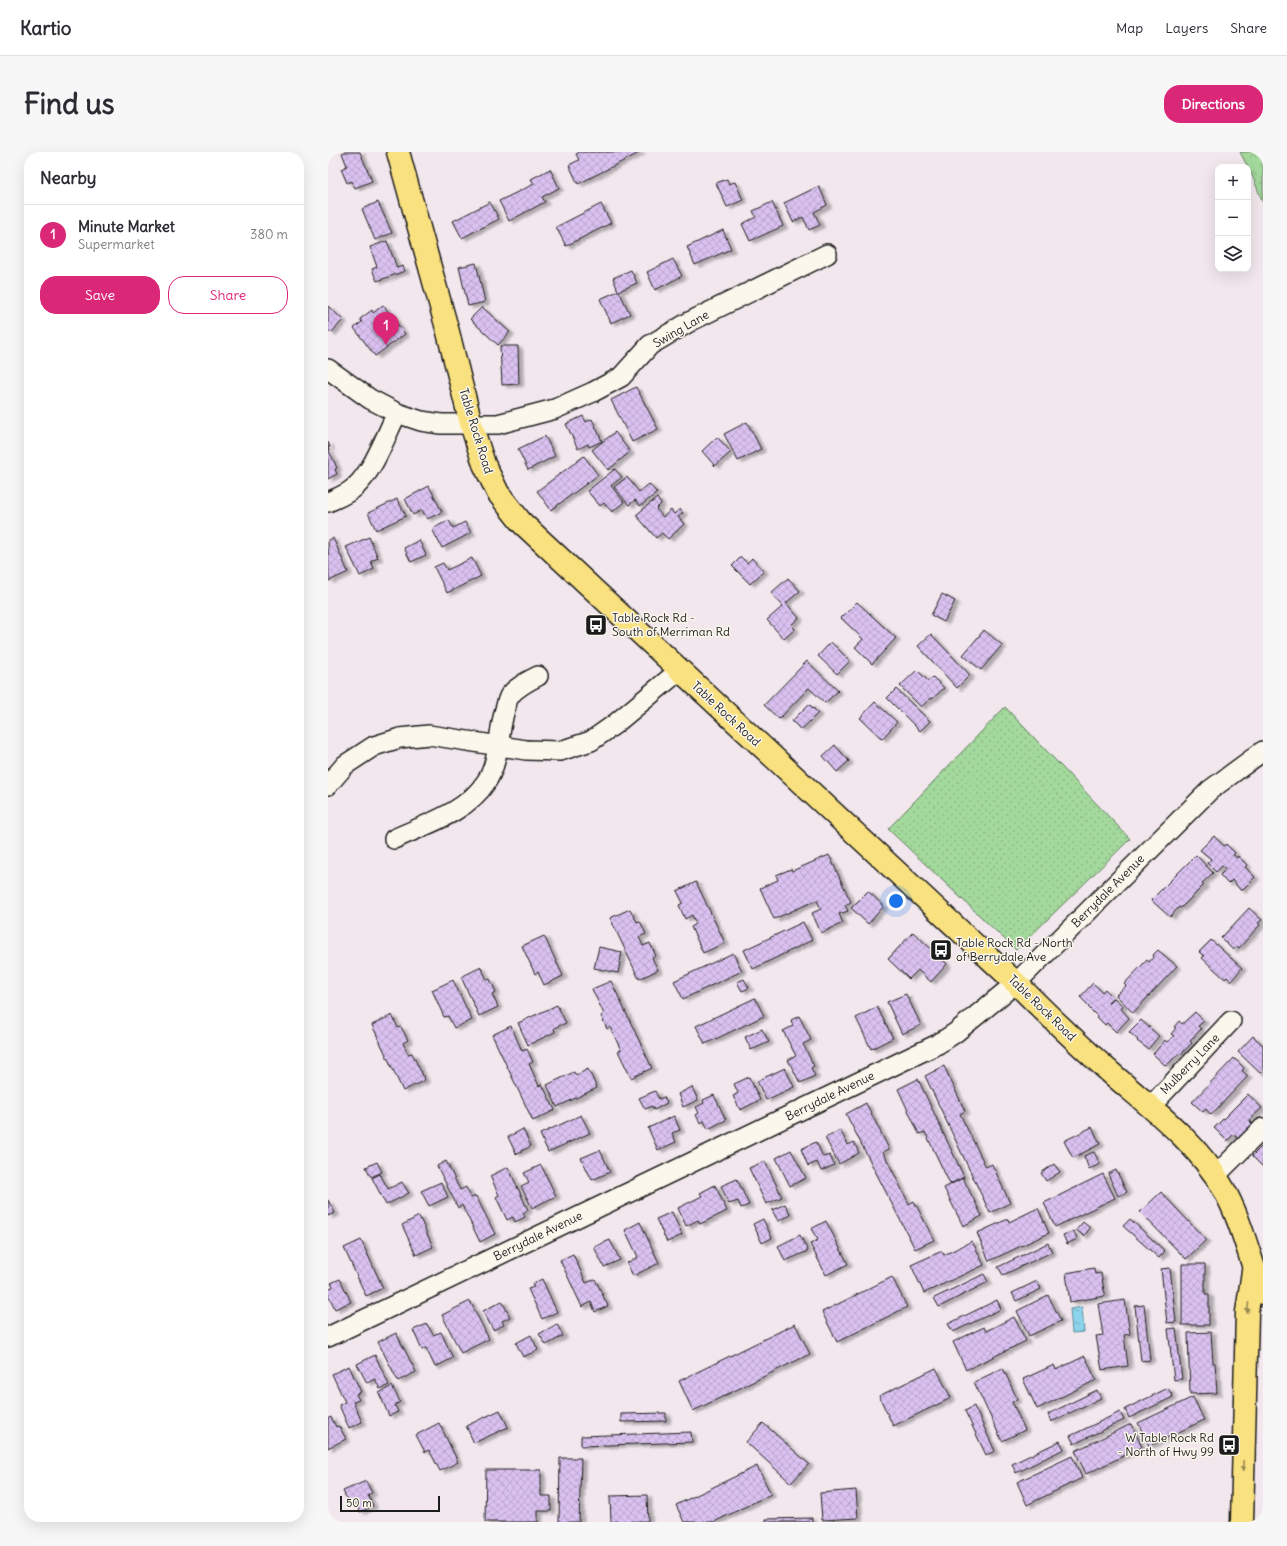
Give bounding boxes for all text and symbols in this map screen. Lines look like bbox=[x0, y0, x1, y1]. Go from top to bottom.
text: Kartio bbox=[20, 16, 72, 40]
text: Map bbox=[1116, 19, 1143, 37]
text: Layers bbox=[1165, 19, 1208, 37]
text: Share bbox=[1230, 19, 1267, 37]
button: Directions bbox=[1164, 85, 1263, 123]
text: Find us bbox=[24, 86, 115, 122]
map controls bbox=[1215, 164, 1251, 272]
button: + bbox=[1215, 164, 1251, 200]
text: Nearby bbox=[40, 167, 96, 189]
button: − bbox=[1215, 200, 1251, 236]
text: Minute Market bbox=[78, 217, 175, 236]
text: 1 bbox=[50, 226, 56, 243]
text: 380 m bbox=[250, 226, 288, 243]
text: Supermarket bbox=[78, 236, 155, 253]
button: layers bbox=[1215, 236, 1251, 272]
button: Save bbox=[40, 276, 160, 314]
button: Share bbox=[168, 276, 288, 314]
street label: Swing Lane bbox=[650, 307, 711, 351]
pin: 1 bbox=[373, 312, 399, 345]
street label: Table Rock Road bbox=[456, 386, 497, 475]
place label: Table Rock Rd - South of Merriman Rd bbox=[612, 610, 730, 639]
bus stop icon: Table Rock Rd - South of Merriman Rd bbox=[583, 612, 609, 638]
street label: Table Rock Road bbox=[689, 678, 764, 749]
street label: Berrydale Avenue bbox=[1068, 851, 1147, 930]
your location bbox=[886, 891, 906, 911]
place label: Table Rock Rd - North of Berrydale Ave bbox=[956, 935, 1073, 964]
bus stop icon: Table Rock Rd - North of Berrydale Ave bbox=[928, 937, 954, 963]
street label: Table Rock Road bbox=[1005, 972, 1079, 1044]
street label: Mulberry Lane bbox=[1157, 1030, 1222, 1097]
street label: Berrydale Avenue bbox=[783, 1068, 877, 1124]
street label: Berrydale Avenue bbox=[491, 1208, 585, 1264]
one-way arrow bbox=[1245, 1302, 1251, 1314]
place label: W Table Rock Rd - North of Hwy 99 bbox=[1117, 1430, 1214, 1459]
bus stop icon: W Table Rock Rd - North of Hwy 99 bbox=[1216, 1432, 1242, 1458]
one-way arrow bbox=[1240, 1460, 1246, 1473]
scale bar bbox=[340, 1494, 440, 1513]
text: 50 m bbox=[346, 1496, 372, 1510]

